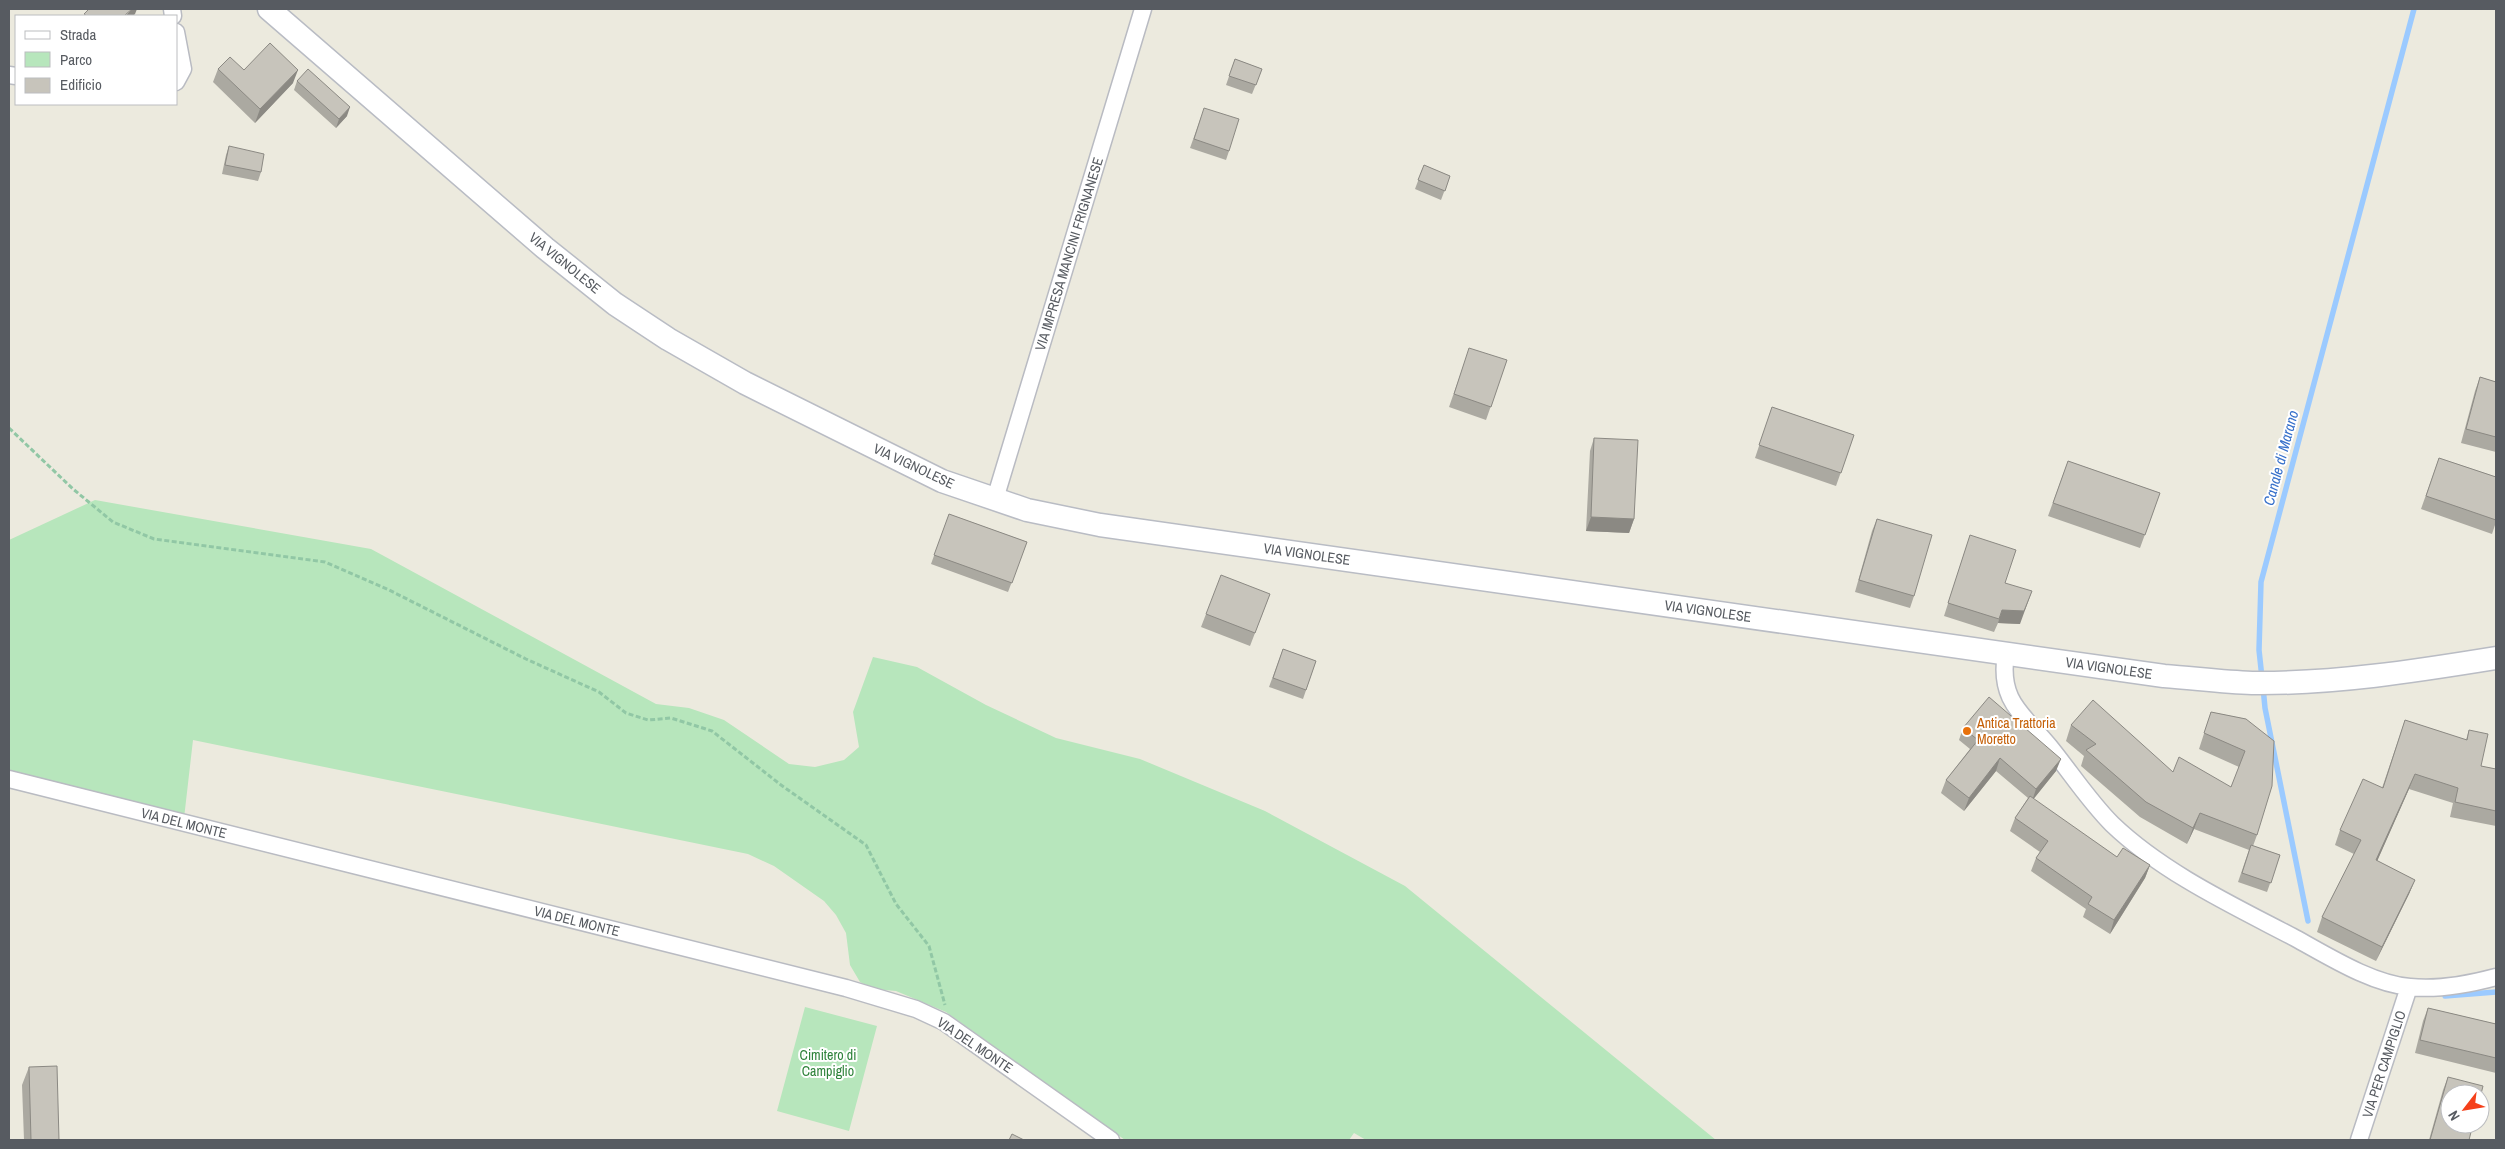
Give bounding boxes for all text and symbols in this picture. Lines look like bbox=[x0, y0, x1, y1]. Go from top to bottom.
legend bbox=[15, 15, 178, 105]
text: Strada bbox=[60, 24, 96, 45]
text: Parco bbox=[60, 49, 92, 70]
text: Edificio bbox=[60, 74, 102, 95]
street label: VIA IMPRESA MANCINI FRIGNANESE bbox=[1031, 155, 1107, 353]
street label: VIA VIGNOLESE bbox=[525, 228, 605, 298]
water label: Canale di Marano bbox=[2258, 408, 2303, 508]
street label: VIA VIGNOLESE bbox=[871, 439, 957, 493]
street label: VIA VIGNOLESE bbox=[1262, 539, 1352, 569]
street label: VIA VIGNOLESE bbox=[1663, 596, 1753, 626]
street label: VIA VIGNOLESE bbox=[2064, 653, 2154, 683]
place label: Antica Trattoria Moretto bbox=[1976, 714, 2056, 748]
marker: Antica Trattoria Moretto bbox=[1961, 725, 1973, 737]
street label: VIA DEL MONTE bbox=[139, 804, 229, 842]
street label: VIA DEL MONTE bbox=[532, 902, 622, 940]
street label: VIA PER CAMPIGLIO bbox=[2358, 1008, 2410, 1120]
street label: VIA DEL MONTE bbox=[934, 1013, 1016, 1077]
park label: Cimitero di Campiglio bbox=[800, 1046, 856, 1080]
north arrow bbox=[2440, 1084, 2490, 1134]
text: N bbox=[2444, 1108, 2464, 1124]

